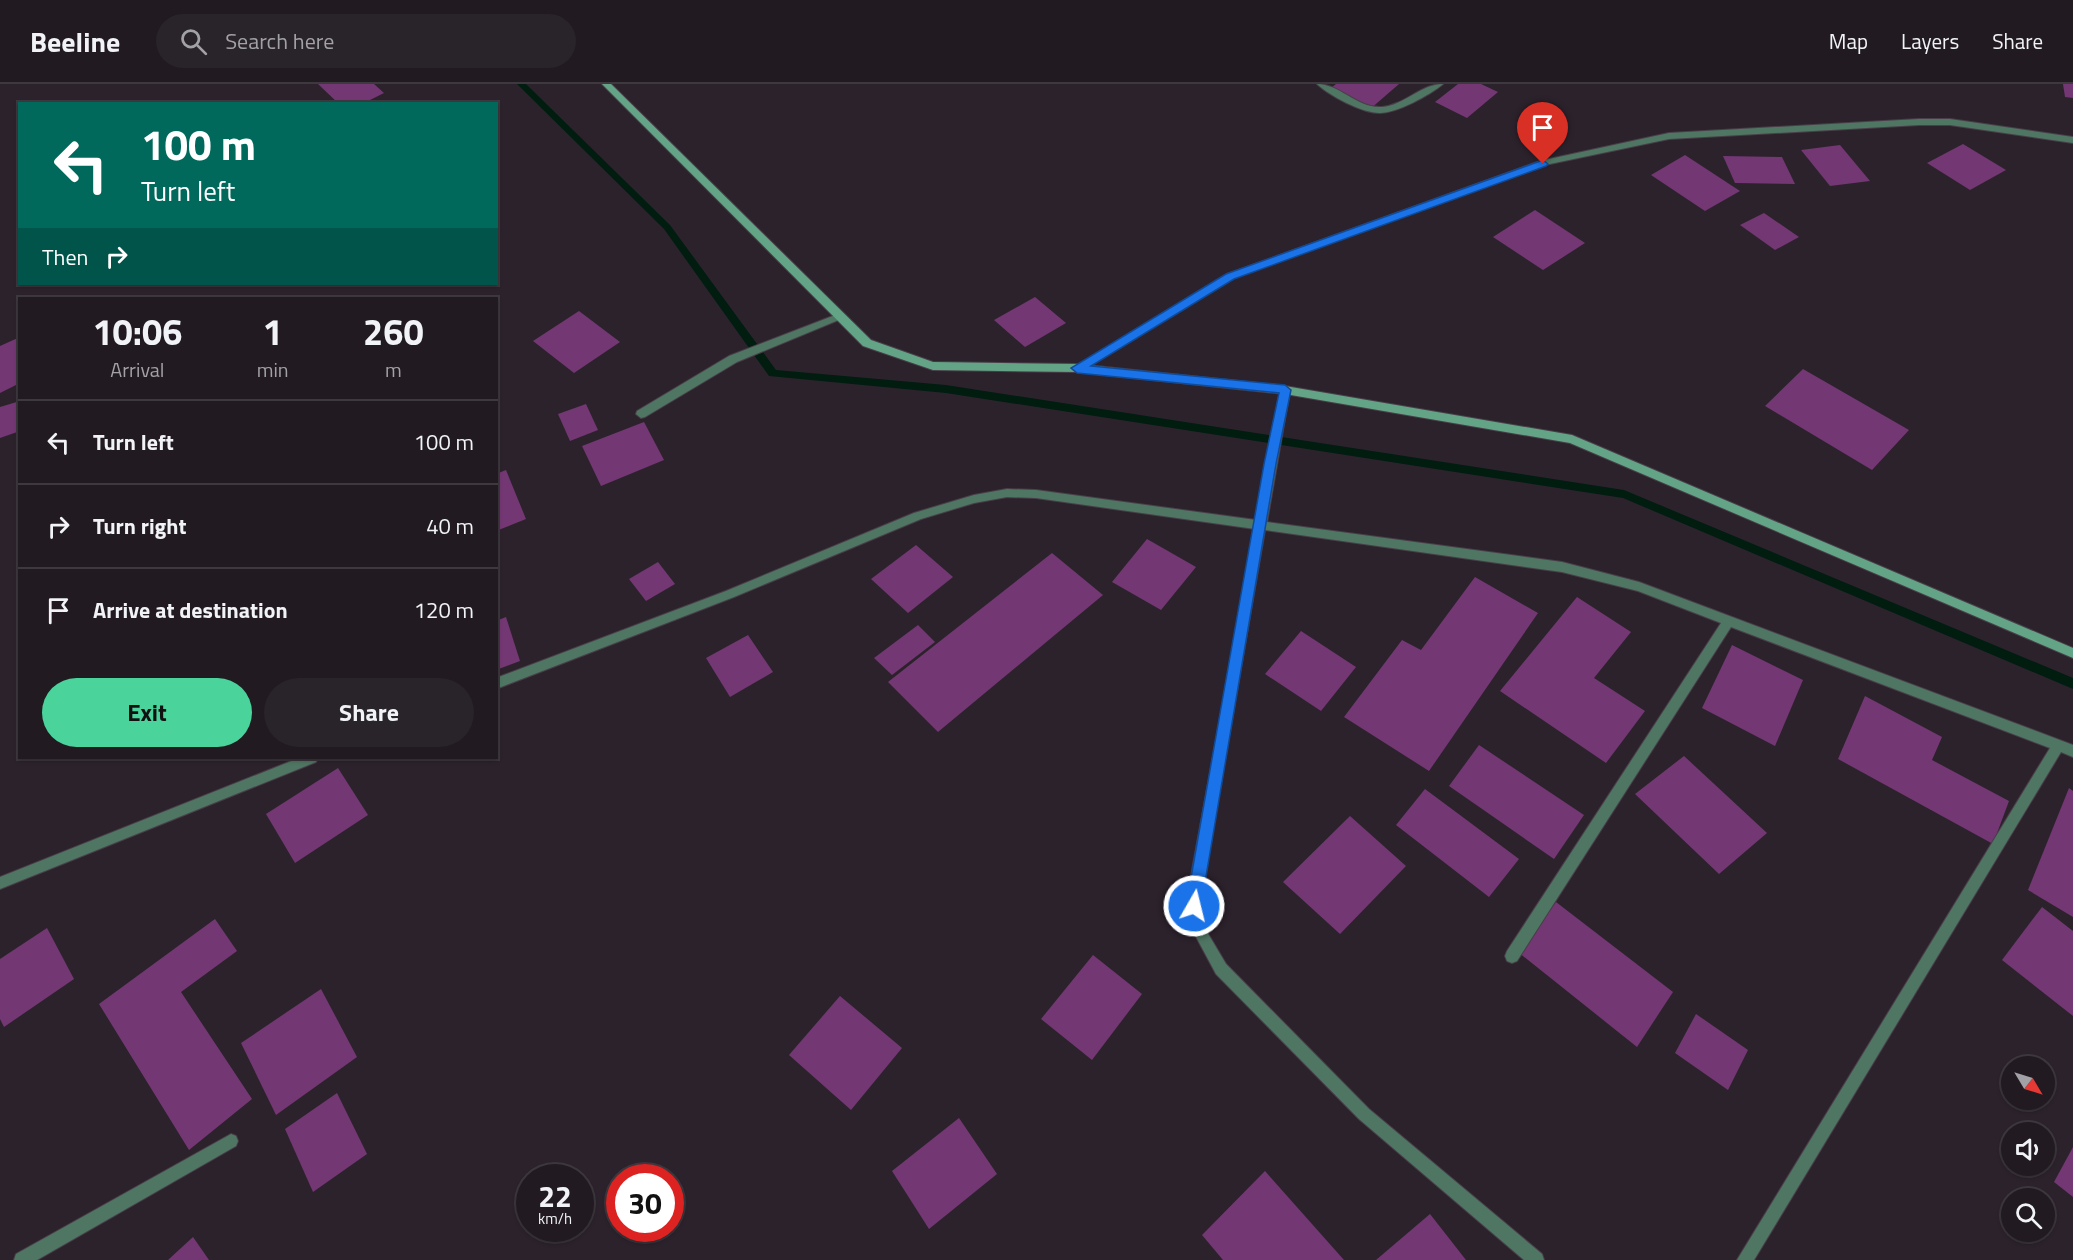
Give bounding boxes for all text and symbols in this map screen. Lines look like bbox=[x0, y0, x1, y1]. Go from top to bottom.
search box bbox=[156, 14, 576, 68]
text: Beeline bbox=[30, 20, 120, 63]
text: Search here bbox=[225, 24, 334, 58]
icon: search bbox=[177, 25, 210, 58]
text: Map bbox=[1829, 25, 1868, 57]
text: Layers bbox=[1901, 25, 1959, 57]
text: Share bbox=[1992, 25, 2043, 57]
pin bbox=[1517, 102, 1568, 164]
icon: arrive bbox=[1526, 111, 1559, 144]
text: 100 m bbox=[141, 112, 256, 176]
icon: left bbox=[42, 126, 120, 204]
text: Turn left bbox=[141, 170, 235, 211]
text: Then bbox=[42, 240, 88, 274]
icon: right bbox=[100, 240, 133, 273]
text: 10:06 bbox=[92, 304, 182, 359]
text: 1 bbox=[263, 304, 283, 359]
text: 260 bbox=[363, 304, 424, 359]
text: Arrival bbox=[110, 354, 165, 385]
text: min bbox=[257, 354, 289, 385]
text: m bbox=[385, 354, 402, 385]
text: Turn left bbox=[93, 425, 174, 459]
text: 100 m bbox=[414, 425, 474, 459]
icon: left bbox=[42, 426, 75, 459]
text: Turn right bbox=[93, 509, 187, 543]
text: 40 m bbox=[426, 509, 474, 543]
icon: right bbox=[42, 510, 75, 543]
text: Arrive at destination bbox=[93, 593, 288, 627]
text: 120 m bbox=[414, 593, 474, 627]
icon: arrive bbox=[42, 594, 75, 627]
button: Exit bbox=[42, 678, 252, 747]
button: Share bbox=[264, 678, 474, 747]
position arrow bbox=[1162, 874, 1226, 938]
north arrow bbox=[2001, 1056, 2055, 1110]
map controls bbox=[2001, 1056, 2055, 1242]
button: sound bbox=[2001, 1122, 2055, 1176]
speed limit sign: 30 bbox=[606, 1164, 684, 1242]
text: 22 bbox=[538, 1173, 572, 1219]
button: search bbox=[2001, 1188, 2055, 1242]
text: km/h bbox=[538, 1207, 572, 1230]

